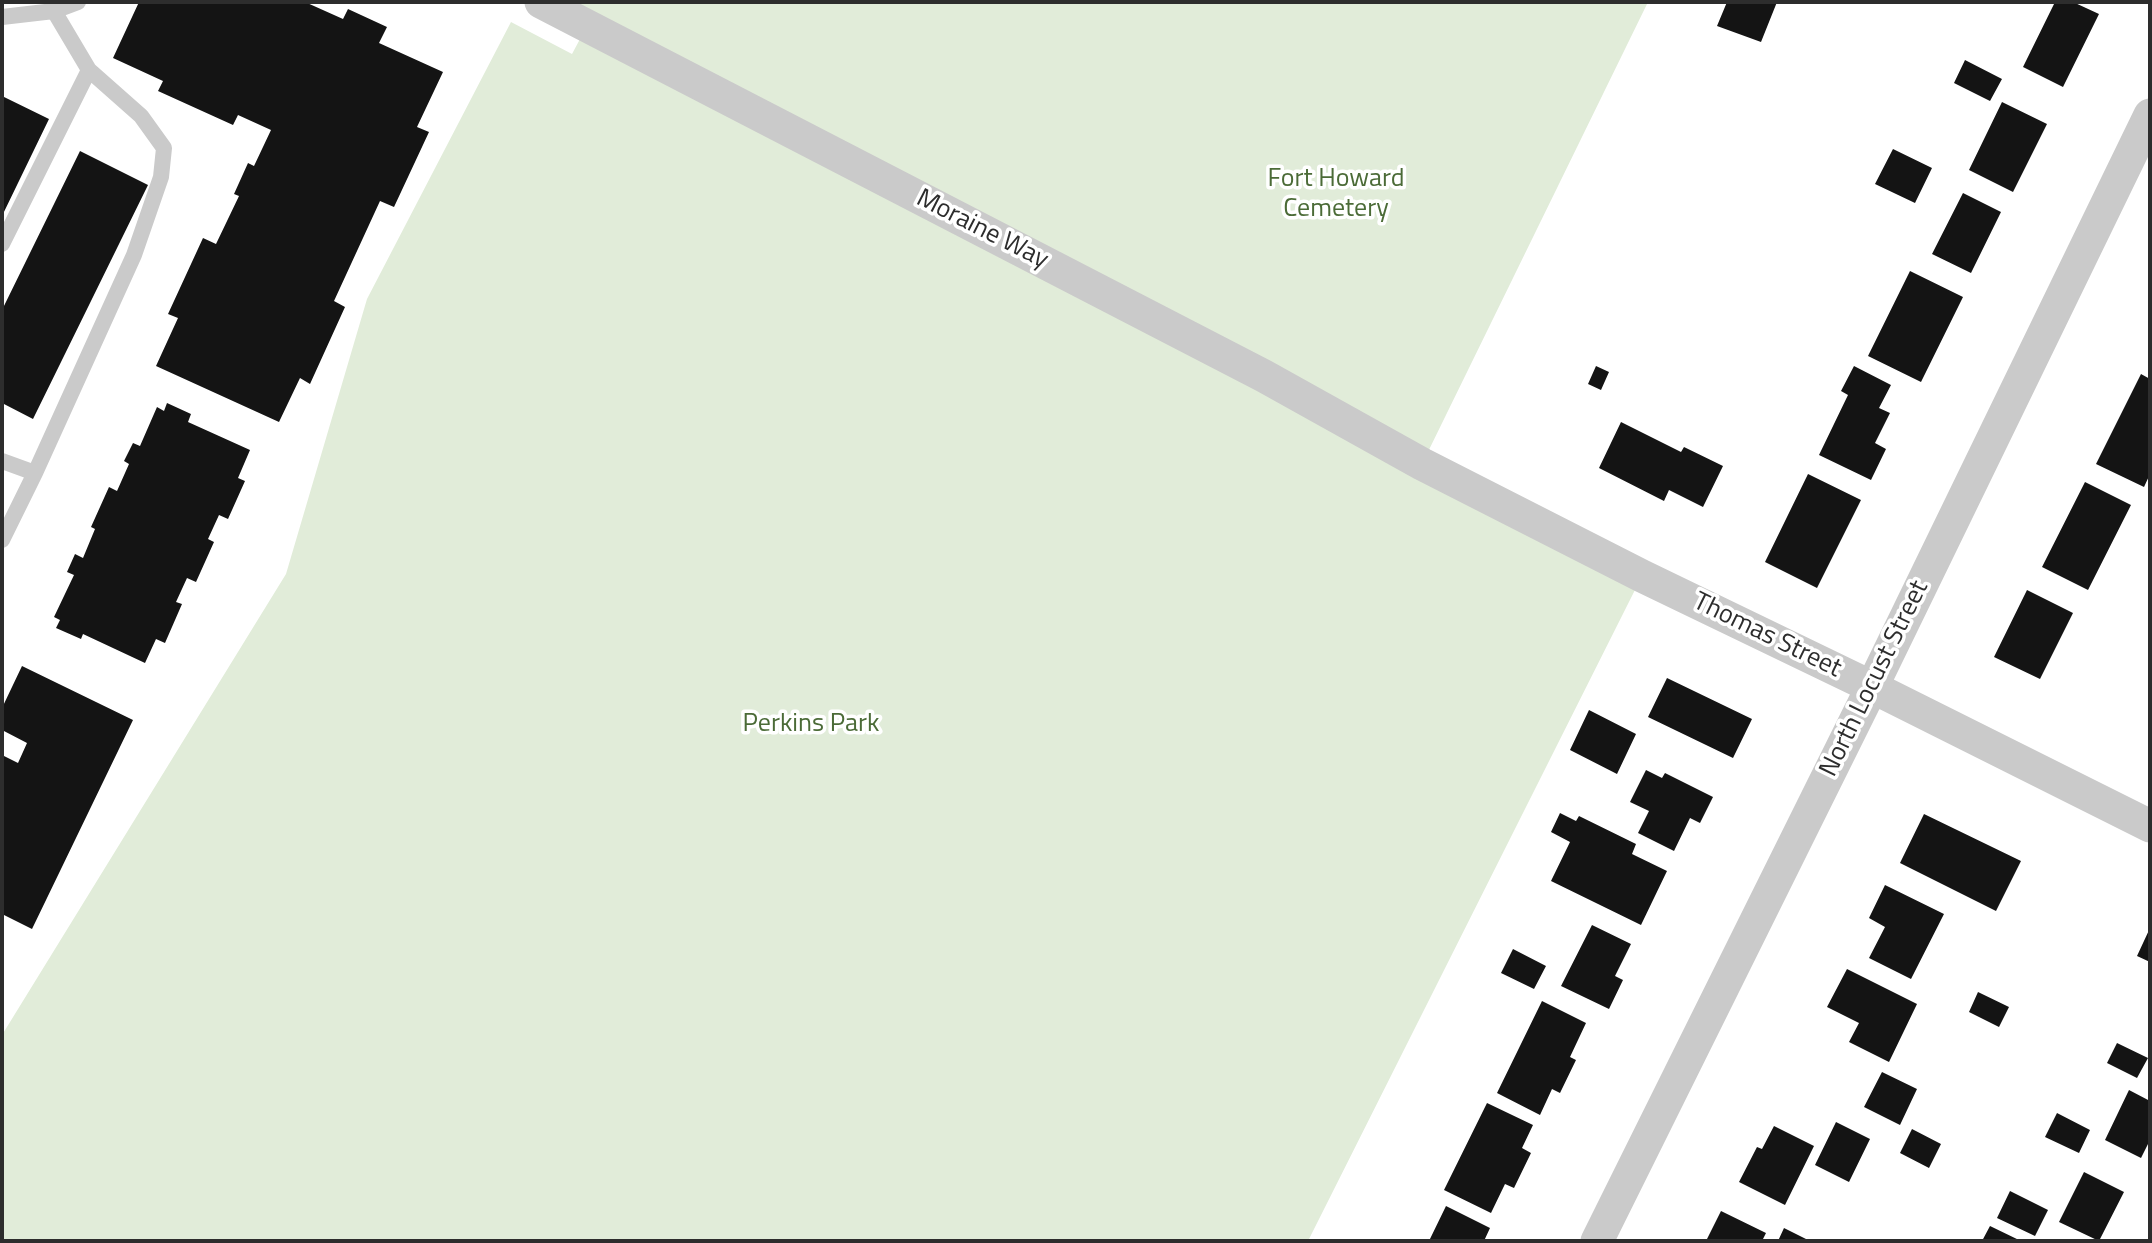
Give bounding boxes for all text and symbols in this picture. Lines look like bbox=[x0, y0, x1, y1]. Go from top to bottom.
park label: Fort Howard Cemetery bbox=[1268, 164, 1404, 226]
street label: Moraine Way bbox=[911, 183, 1053, 277]
street label: North Locust Street bbox=[1814, 576, 1936, 782]
street label: Thomas Street bbox=[1688, 587, 1846, 685]
park label: Perkins Park bbox=[742, 709, 880, 741]

